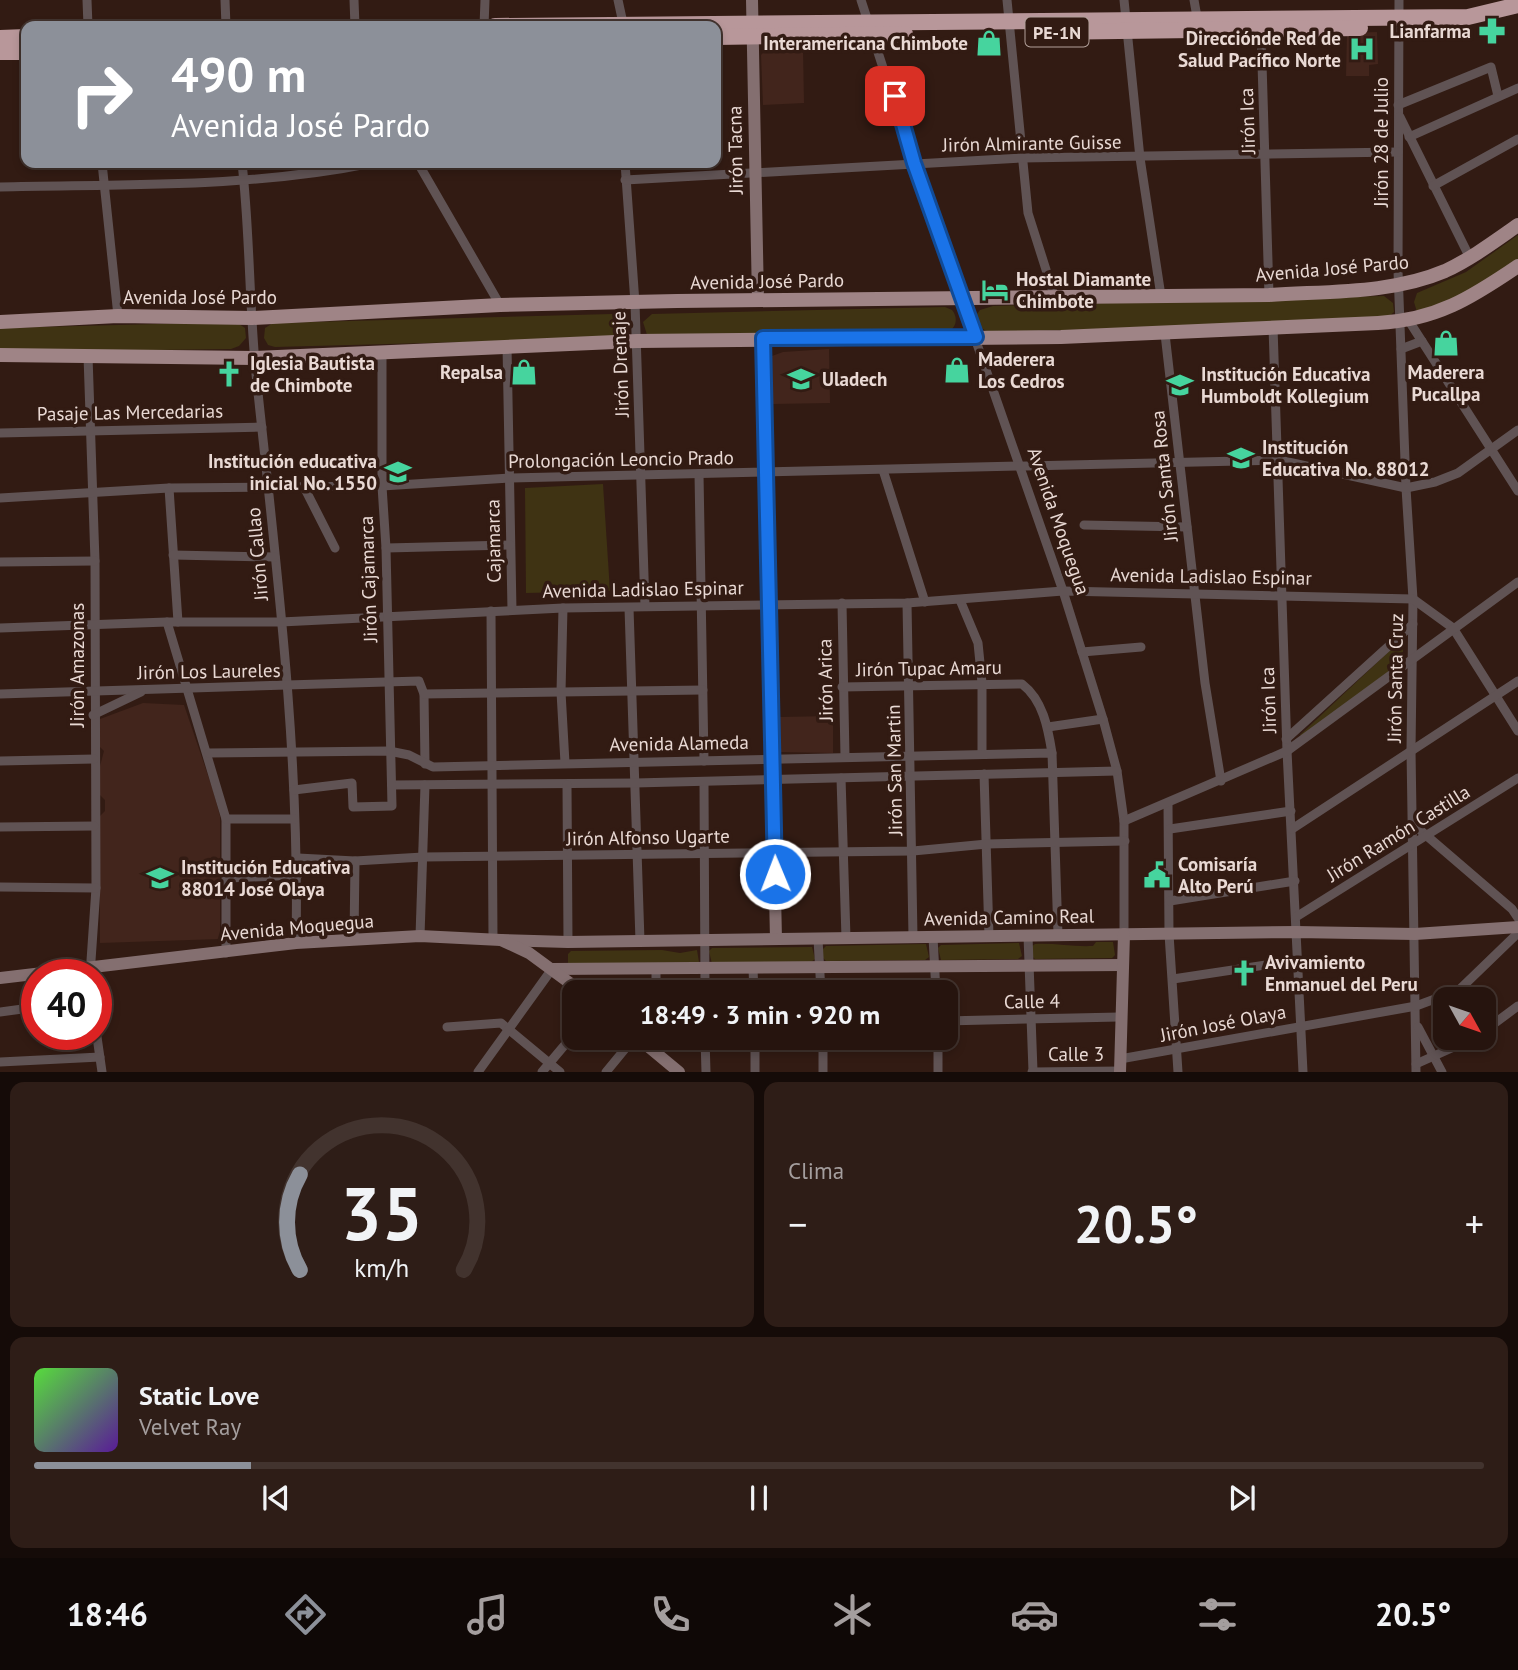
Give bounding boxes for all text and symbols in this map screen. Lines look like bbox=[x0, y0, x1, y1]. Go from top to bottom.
pharmacy icon: Lianfarma bbox=[1477, 16, 1507, 46]
road number: PE-1N bbox=[1026, 17, 1088, 46]
place label: Lianfarma bbox=[1389, 19, 1471, 43]
place label: Direcciónde Red de Salud Pacífico Norte bbox=[1178, 26, 1341, 72]
shop icon: Interamericana Chimbote bbox=[974, 28, 1004, 58]
place label: Interamericana Chimbote bbox=[763, 31, 968, 55]
hospital icon: Direcciónde Red de Salud Pacífico Norte bbox=[1347, 34, 1377, 64]
text: 490 m bbox=[171, 42, 306, 106]
icon: right bbox=[56, 49, 147, 140]
pin bbox=[865, 66, 925, 126]
icon: arrive bbox=[876, 77, 914, 115]
street label: Jirón 28 de Julio bbox=[1369, 77, 1393, 208]
street label: Jirón Ica bbox=[1234, 87, 1260, 156]
text: Avenida José Pardo bbox=[171, 104, 430, 146]
street label: Jirón Tacna bbox=[722, 106, 748, 195]
street label: Jirón Almirante Guisse bbox=[941, 129, 1122, 157]
street label: Avenida José Pardo bbox=[1254, 249, 1410, 287]
place label: Hostal Diamante Chimbote bbox=[1016, 267, 1151, 313]
street label: Avenida José Pardo bbox=[690, 268, 844, 294]
hotel icon: Hostal Diamante Chimbote bbox=[980, 275, 1010, 305]
street label: Avenida José Pardo bbox=[123, 285, 277, 309]
street label: Jirón Drenaje bbox=[606, 311, 634, 418]
shop icon: Maderera Pucallpa bbox=[1431, 328, 1461, 358]
place label: Maderera Los Cedros bbox=[978, 347, 1065, 393]
place label: Iglesia Bautista de Chimbote bbox=[250, 351, 375, 397]
shop icon: Maderera Los Cedros bbox=[942, 355, 972, 385]
shop icon: Repalsa bbox=[509, 357, 539, 387]
church icon: Iglesia Bautista de Chimbote bbox=[214, 359, 244, 389]
place label: Repalsa bbox=[440, 360, 503, 384]
place label: Maderera Pucallpa bbox=[1408, 360, 1484, 406]
place label: Institución Educativa Humboldt Kollegium bbox=[1201, 362, 1370, 408]
school or university icon: Uladech bbox=[786, 364, 816, 394]
place label: Uladech bbox=[822, 367, 887, 391]
school or university icon: Institución Educativa Humboldt Kollegium bbox=[1165, 370, 1195, 400]
street label: Pasaje Las Mercedarias bbox=[37, 398, 223, 426]
street label: Jirón Santa Rosa bbox=[1145, 409, 1183, 544]
place label: Institución Educativa No. 88012 bbox=[1262, 435, 1430, 481]
school or university icon: Institución Educativa No. 88012 bbox=[1226, 443, 1256, 473]
street label: Avenida Moquegua bbox=[1023, 444, 1095, 598]
street label: Prolongación Leoncio Prado bbox=[508, 445, 734, 473]
place label: Institución educativa inicial No. 1550 bbox=[208, 449, 377, 495]
school or university icon: Institución educativa inicial No. 1550 bbox=[383, 457, 413, 487]
street label: Cajamarca bbox=[480, 499, 506, 583]
street label: Jirón Callao bbox=[241, 506, 273, 603]
street label: Jirón Cajamarca bbox=[354, 515, 382, 644]
street label: Avenida Ladislao Espinar bbox=[1110, 562, 1312, 590]
street label: Avenida Ladislao Espinar bbox=[542, 575, 744, 603]
street label: Jirón Amazonas bbox=[65, 603, 89, 728]
street label: Jirón Santa Cruz bbox=[1382, 613, 1408, 744]
street label: Jirón Arica bbox=[812, 638, 838, 723]
street label: Jirón Tupac Amaru bbox=[855, 655, 1002, 681]
street label: Jirón Los Laureles bbox=[136, 658, 281, 684]
street label: Jirón Ica bbox=[1255, 666, 1281, 735]
street label: Jirón San Martin bbox=[881, 704, 907, 837]
street label: Avenida Alameda bbox=[609, 730, 749, 756]
street label: Jirón Ramón Castilla bbox=[1321, 779, 1474, 887]
street label: Jirón Alfonso Ugarte bbox=[565, 824, 730, 850]
position arrow bbox=[738, 837, 812, 911]
place label: Comisaría Alto Perú bbox=[1178, 852, 1257, 898]
place label: Institución Educativa 88014 José Olaya bbox=[181, 855, 350, 901]
public building icon: Comisaría Alto Perú bbox=[1142, 860, 1172, 890]
school or university icon: Institución Educativa 88014 José Olaya bbox=[145, 863, 175, 893]
street label: Avenida Camino Real bbox=[924, 904, 1095, 930]
street label: Avenida Moquegua bbox=[219, 908, 375, 946]
place label: Avivamiento Enmanuel del Peru bbox=[1265, 950, 1418, 996]
church icon: Avivamiento Enmanuel del Peru bbox=[1229, 958, 1259, 988]
speed limit sign: 40 bbox=[21, 959, 112, 1050]
north arrow bbox=[1433, 987, 1496, 1050]
map controls bbox=[1433, 987, 1496, 1050]
street label: Calle 4 bbox=[1004, 989, 1060, 1013]
text: 18:49 · 3 min · 920 m bbox=[640, 998, 880, 1031]
street label: Jirón José Olaya bbox=[1157, 999, 1288, 1047]
street label: Calle 3 bbox=[1048, 1042, 1104, 1066]
text: Clima bbox=[788, 1156, 844, 1185]
text: 35 bbox=[341, 1167, 423, 1261]
text: 20.5° bbox=[1074, 1190, 1198, 1257]
text: − bbox=[788, 1199, 807, 1248]
text: + bbox=[1465, 1199, 1484, 1248]
text: km/h bbox=[355, 1252, 409, 1284]
text: Static Love bbox=[139, 1379, 260, 1412]
text: Velvet Ray bbox=[139, 1412, 241, 1441]
icon: previous bbox=[257, 1479, 295, 1517]
icon: pause bbox=[740, 1479, 778, 1517]
icon: next bbox=[1223, 1479, 1261, 1517]
icon: directions bbox=[281, 1590, 330, 1639]
icon: music bbox=[463, 1590, 512, 1639]
icon: phone bbox=[646, 1590, 695, 1639]
icon: climate bbox=[828, 1590, 877, 1639]
icon: car bbox=[1010, 1590, 1059, 1639]
icon: filters bbox=[1193, 1590, 1242, 1639]
text: 18:46 bbox=[67, 1593, 148, 1635]
text: 20.5° bbox=[1375, 1593, 1451, 1635]

